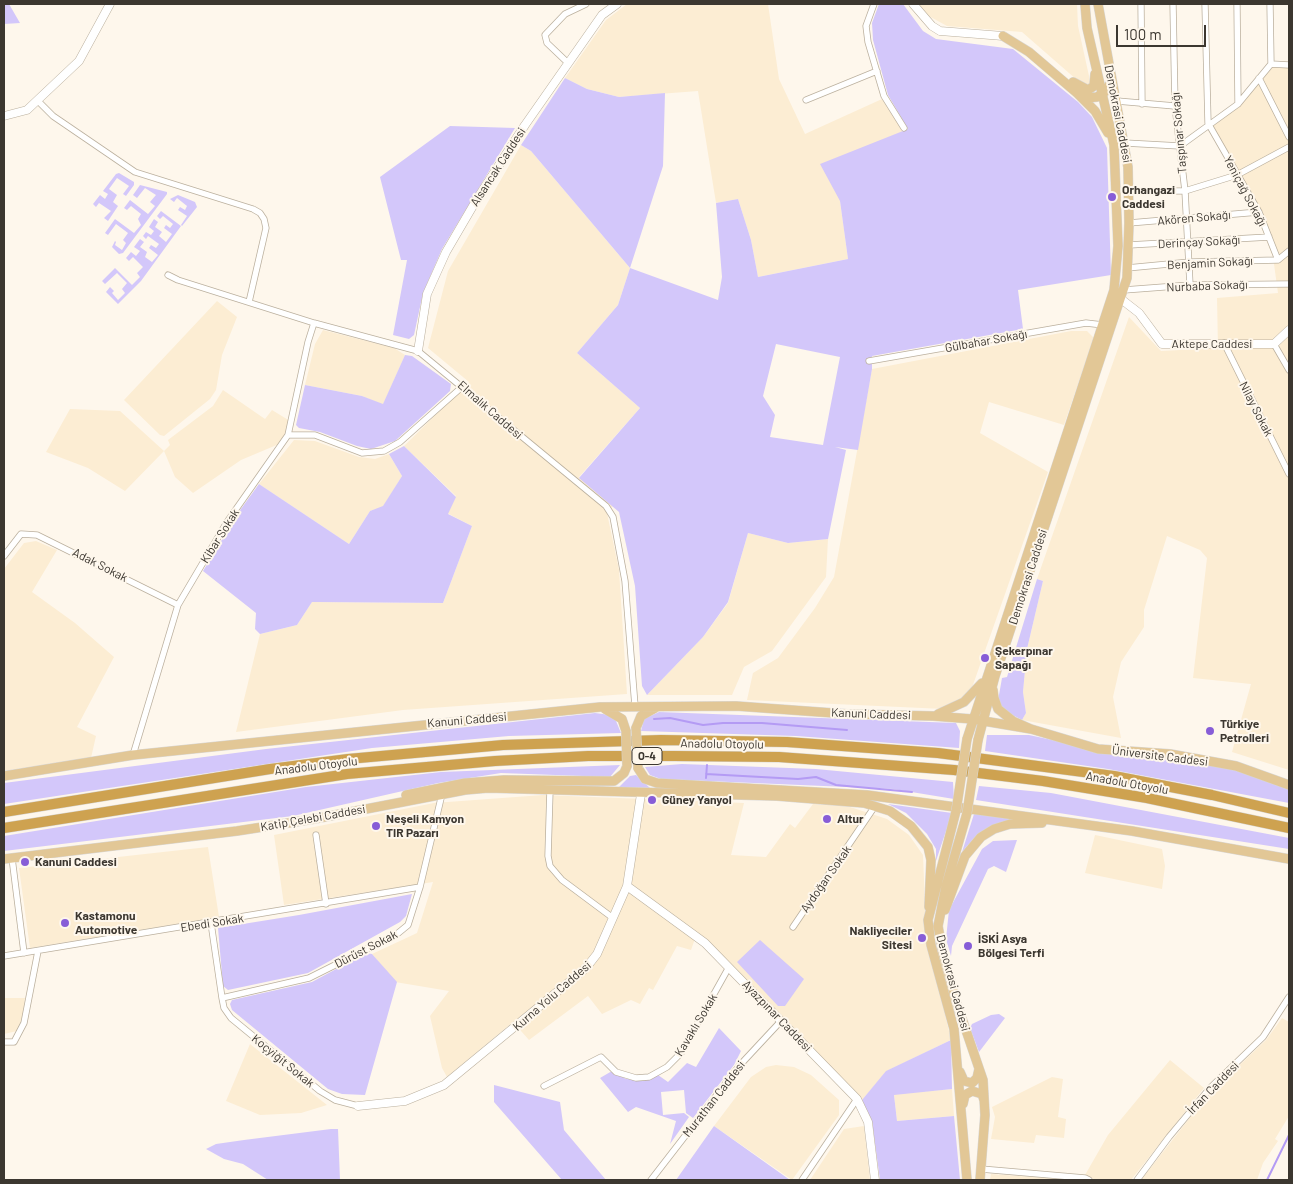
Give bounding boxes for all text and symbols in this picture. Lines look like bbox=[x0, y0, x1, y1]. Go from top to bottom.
scale bar bbox=[1118, 15, 1208, 47]
text: 100 m bbox=[1124, 25, 1162, 43]
street label: Demokrasi Caddesi bbox=[1101, 64, 1135, 164]
street label: Taşpınar Sokağı bbox=[1168, 92, 1190, 174]
street label: Alsancak Caddesi bbox=[467, 125, 529, 209]
street label: Yeniçağ Sokağı bbox=[1220, 153, 1270, 229]
place label: Orhangazi Caddesi bbox=[1122, 183, 1175, 211]
marker: Orhangazi Caddesi bbox=[1106, 191, 1118, 203]
street label: Akören Sokağı bbox=[1157, 208, 1231, 228]
street label: Derinçay Sokağı bbox=[1157, 233, 1241, 251]
street label: Benjamin Sokağı bbox=[1167, 254, 1253, 272]
street label: Nurbaba Sokağı bbox=[1166, 277, 1248, 295]
street label: Gülbahar Sokağı bbox=[944, 327, 1028, 355]
street label: Aktepe Caddesi bbox=[1172, 337, 1252, 351]
street label: Elmalık Caddesi bbox=[455, 378, 525, 442]
street label: Nilay Sokak bbox=[1236, 379, 1276, 439]
street label: Kibar Sokak bbox=[198, 506, 242, 566]
street label: Demokrasi Caddesi bbox=[1006, 527, 1050, 627]
street label: Adak Sokak bbox=[70, 545, 130, 585]
place label: Şekerpınar Sapağı bbox=[995, 644, 1053, 672]
marker: Şekerpınar Sapağı bbox=[979, 652, 991, 664]
street label: Kanuni Caddesi bbox=[831, 705, 911, 723]
street label: Kanuni Caddesi bbox=[427, 709, 507, 731]
place label: Türkiye Petrolleri bbox=[1220, 717, 1269, 745]
marker: Türkiye Petrolleri bbox=[1204, 725, 1216, 737]
street label: Anadolu Otoyolu bbox=[680, 736, 764, 752]
street label: Üniversite Caddesi bbox=[1111, 743, 1209, 769]
road number: O-4 bbox=[632, 748, 662, 764]
street label: Anadolu Otoyolu bbox=[274, 754, 358, 778]
street label: Anadolu Otoyolu bbox=[1085, 769, 1169, 797]
place label: Güney Yanyol bbox=[662, 793, 732, 807]
marker: Güney Yanyol bbox=[646, 794, 658, 806]
street label: Katip Çelebi Caddesi bbox=[259, 802, 367, 834]
place label: Neşeli Kamyon TIR Pazarı bbox=[386, 812, 464, 840]
place label: Altur bbox=[837, 812, 864, 826]
marker: Altur bbox=[821, 813, 833, 825]
marker: Neşeli Kamyon TIR Pazarı bbox=[370, 820, 382, 832]
street label: Aydoğan Sokak bbox=[798, 843, 854, 915]
place label: Kanuni Caddesi bbox=[35, 855, 117, 869]
marker: Kanuni Caddesi bbox=[19, 856, 31, 868]
place label: Kastamonu Automotive bbox=[75, 909, 137, 937]
street label: Ebedi Sokak bbox=[179, 911, 245, 935]
marker: Kastamonu Automotive bbox=[59, 917, 71, 929]
place label: Nakliyeciler Sitesi bbox=[850, 924, 912, 952]
street label: Dürüst Sokak bbox=[332, 927, 400, 971]
marker: Nakliyeciler Sitesi bbox=[916, 932, 928, 944]
place label: İSKİ Asya Bölgesi Terfi bbox=[978, 932, 1044, 960]
street label: Demokrasi Caddesi bbox=[933, 933, 973, 1033]
marker: İSKİ Asya Bölgesi Terfi bbox=[962, 940, 974, 952]
street label: Kurna Yolu Caddesi bbox=[510, 958, 594, 1034]
street label: Ayazpınar Caddesi bbox=[739, 977, 815, 1055]
street label: Kavaklı Sokak bbox=[672, 991, 720, 1059]
street label: Koçyiğit Sokak bbox=[249, 1031, 317, 1091]
street label: Murathan Caddesi bbox=[680, 1058, 748, 1140]
street label: İrfan Caddesi bbox=[1184, 1058, 1242, 1118]

